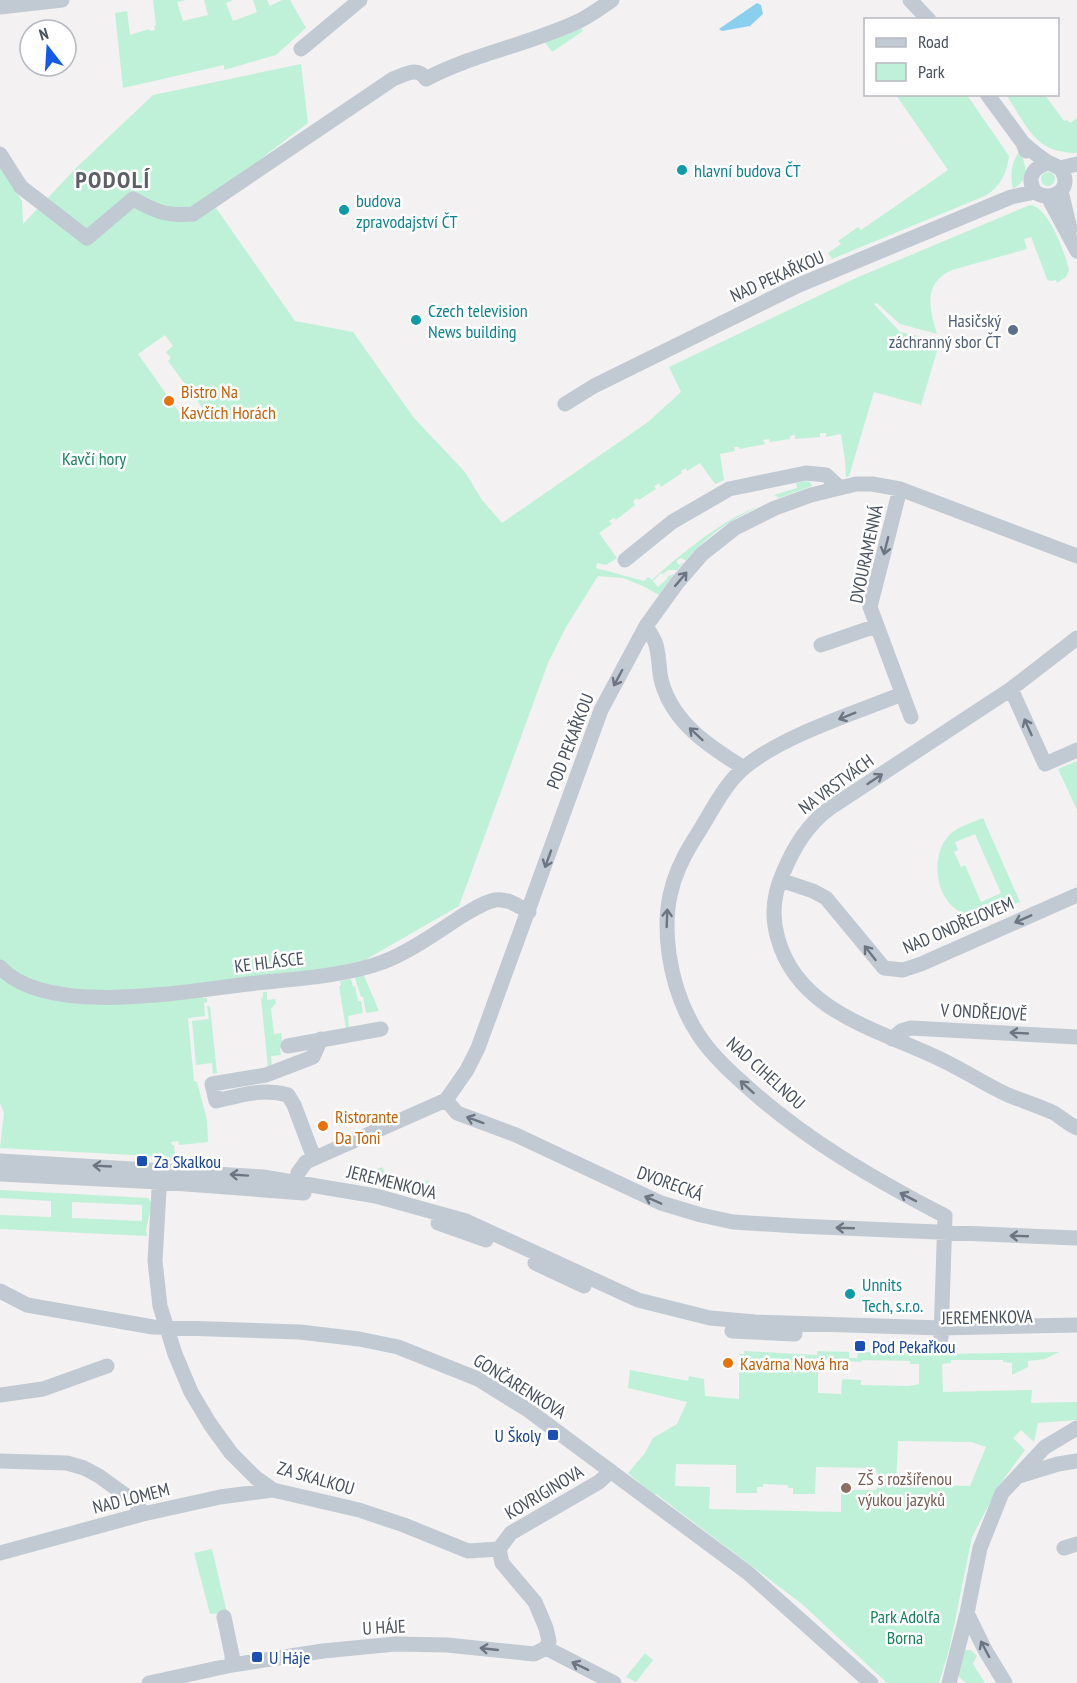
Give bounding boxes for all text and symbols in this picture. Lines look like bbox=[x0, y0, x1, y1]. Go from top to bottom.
north arrow bbox=[18, 18, 78, 78]
legend bbox=[864, 18, 1059, 96]
text: N bbox=[37, 23, 51, 44]
text: Road bbox=[918, 30, 949, 53]
text: Park bbox=[918, 60, 945, 83]
place label: hlavní budova ČT bbox=[694, 159, 801, 182]
marker: hlavní budova ČT bbox=[675, 163, 689, 177]
district label: PODOLÍ bbox=[75, 164, 151, 195]
place label: budova zpravodajství ČT bbox=[356, 189, 458, 233]
marker: budova zpravodajství ČT bbox=[337, 203, 351, 217]
street label: NAD PEKAŘKOU bbox=[726, 245, 828, 307]
place label: Czech television News building bbox=[428, 299, 528, 343]
place label: Hasičský záchranný sbor ČT bbox=[889, 309, 1001, 353]
marker: Czech television News building bbox=[409, 313, 423, 327]
marker: Hasičský záchranný sbor ČT bbox=[1006, 323, 1020, 337]
place label: Bistro Na Kavčích Horách bbox=[181, 380, 276, 424]
marker: Bistro Na Kavčích Horách bbox=[162, 394, 176, 408]
park label: Kavčí hory bbox=[62, 447, 126, 470]
street label: DVOURAMENNÁ bbox=[844, 502, 888, 605]
one-way arrow bbox=[879, 536, 891, 555]
one-way arrow bbox=[674, 572, 688, 587]
one-way arrow bbox=[612, 668, 623, 686]
street label: POD PEKAŘKOU bbox=[541, 690, 599, 792]
one-way arrow bbox=[838, 711, 857, 722]
one-way arrow bbox=[1022, 718, 1033, 736]
one-way arrow bbox=[689, 728, 704, 742]
street label: NA VRSTVÁCH bbox=[794, 749, 878, 819]
one-way arrow bbox=[866, 773, 882, 785]
one-way arrow bbox=[541, 849, 552, 868]
street label: NAD ONDŘEJOVEM bbox=[899, 891, 1017, 959]
one-way arrow bbox=[661, 909, 673, 928]
one-way arrow bbox=[1015, 914, 1033, 925]
one-way arrow bbox=[864, 945, 877, 961]
street label: KE HLÁSCE bbox=[233, 946, 305, 978]
street label: V ONDŘEJOVĚ bbox=[939, 998, 1028, 1026]
one-way arrow bbox=[1009, 1028, 1029, 1039]
street label: NAD CIHELNOU bbox=[722, 1032, 810, 1114]
one-way arrow bbox=[740, 1080, 755, 1095]
place label: Ristorante Da Toni bbox=[335, 1105, 399, 1149]
one-way arrow bbox=[466, 1114, 485, 1125]
marker: Ristorante Da Toni bbox=[316, 1119, 330, 1133]
place label: Za Skalkou bbox=[154, 1150, 221, 1173]
marker: Za Skalkou bbox=[135, 1154, 149, 1168]
street label: JEREMENKOVA bbox=[344, 1160, 440, 1204]
street label: DVORECKÁ bbox=[634, 1160, 707, 1206]
one-way arrow bbox=[93, 1161, 113, 1172]
one-way arrow bbox=[229, 1169, 249, 1180]
one-way arrow bbox=[900, 1191, 918, 1202]
one-way arrow bbox=[644, 1194, 662, 1205]
one-way arrow bbox=[835, 1222, 855, 1233]
one-way arrow bbox=[1009, 1230, 1029, 1241]
place label: Unnits Tech, s.r.o. bbox=[862, 1273, 923, 1317]
marker: Unnits Tech, s.r.o. bbox=[843, 1287, 857, 1301]
street label: JEREMENKOVA bbox=[940, 1305, 1033, 1329]
place label: Pod Pekařkou bbox=[872, 1335, 956, 1358]
marker: Pod Pekařkou bbox=[853, 1339, 867, 1353]
street label: GONČARENKOVA bbox=[469, 1348, 571, 1424]
place label: Kavárna Nová hra bbox=[740, 1352, 849, 1375]
marker: Kavárna Nová hra bbox=[721, 1356, 735, 1370]
place label: U Školy bbox=[495, 1424, 541, 1447]
marker: U Školy bbox=[546, 1428, 560, 1442]
street label: ZA SKALKOU bbox=[275, 1456, 357, 1500]
street label: KOVRIGINOVA bbox=[501, 1459, 588, 1524]
place label: ZŠ s rozšířenou výukou jazyků bbox=[858, 1467, 952, 1511]
street label: NAD LOMEM bbox=[90, 1477, 172, 1519]
marker: ZŠ s rozšířenou výukou jazyků bbox=[839, 1481, 853, 1495]
park label: Park Adolfa Borna bbox=[870, 1605, 940, 1649]
street label: U HÁJE bbox=[362, 1614, 406, 1640]
one-way arrow bbox=[979, 1640, 990, 1658]
one-way arrow bbox=[480, 1644, 500, 1655]
place label: U Háje bbox=[269, 1646, 310, 1669]
marker: U Háje bbox=[250, 1650, 264, 1664]
one-way arrow bbox=[571, 1660, 589, 1672]

